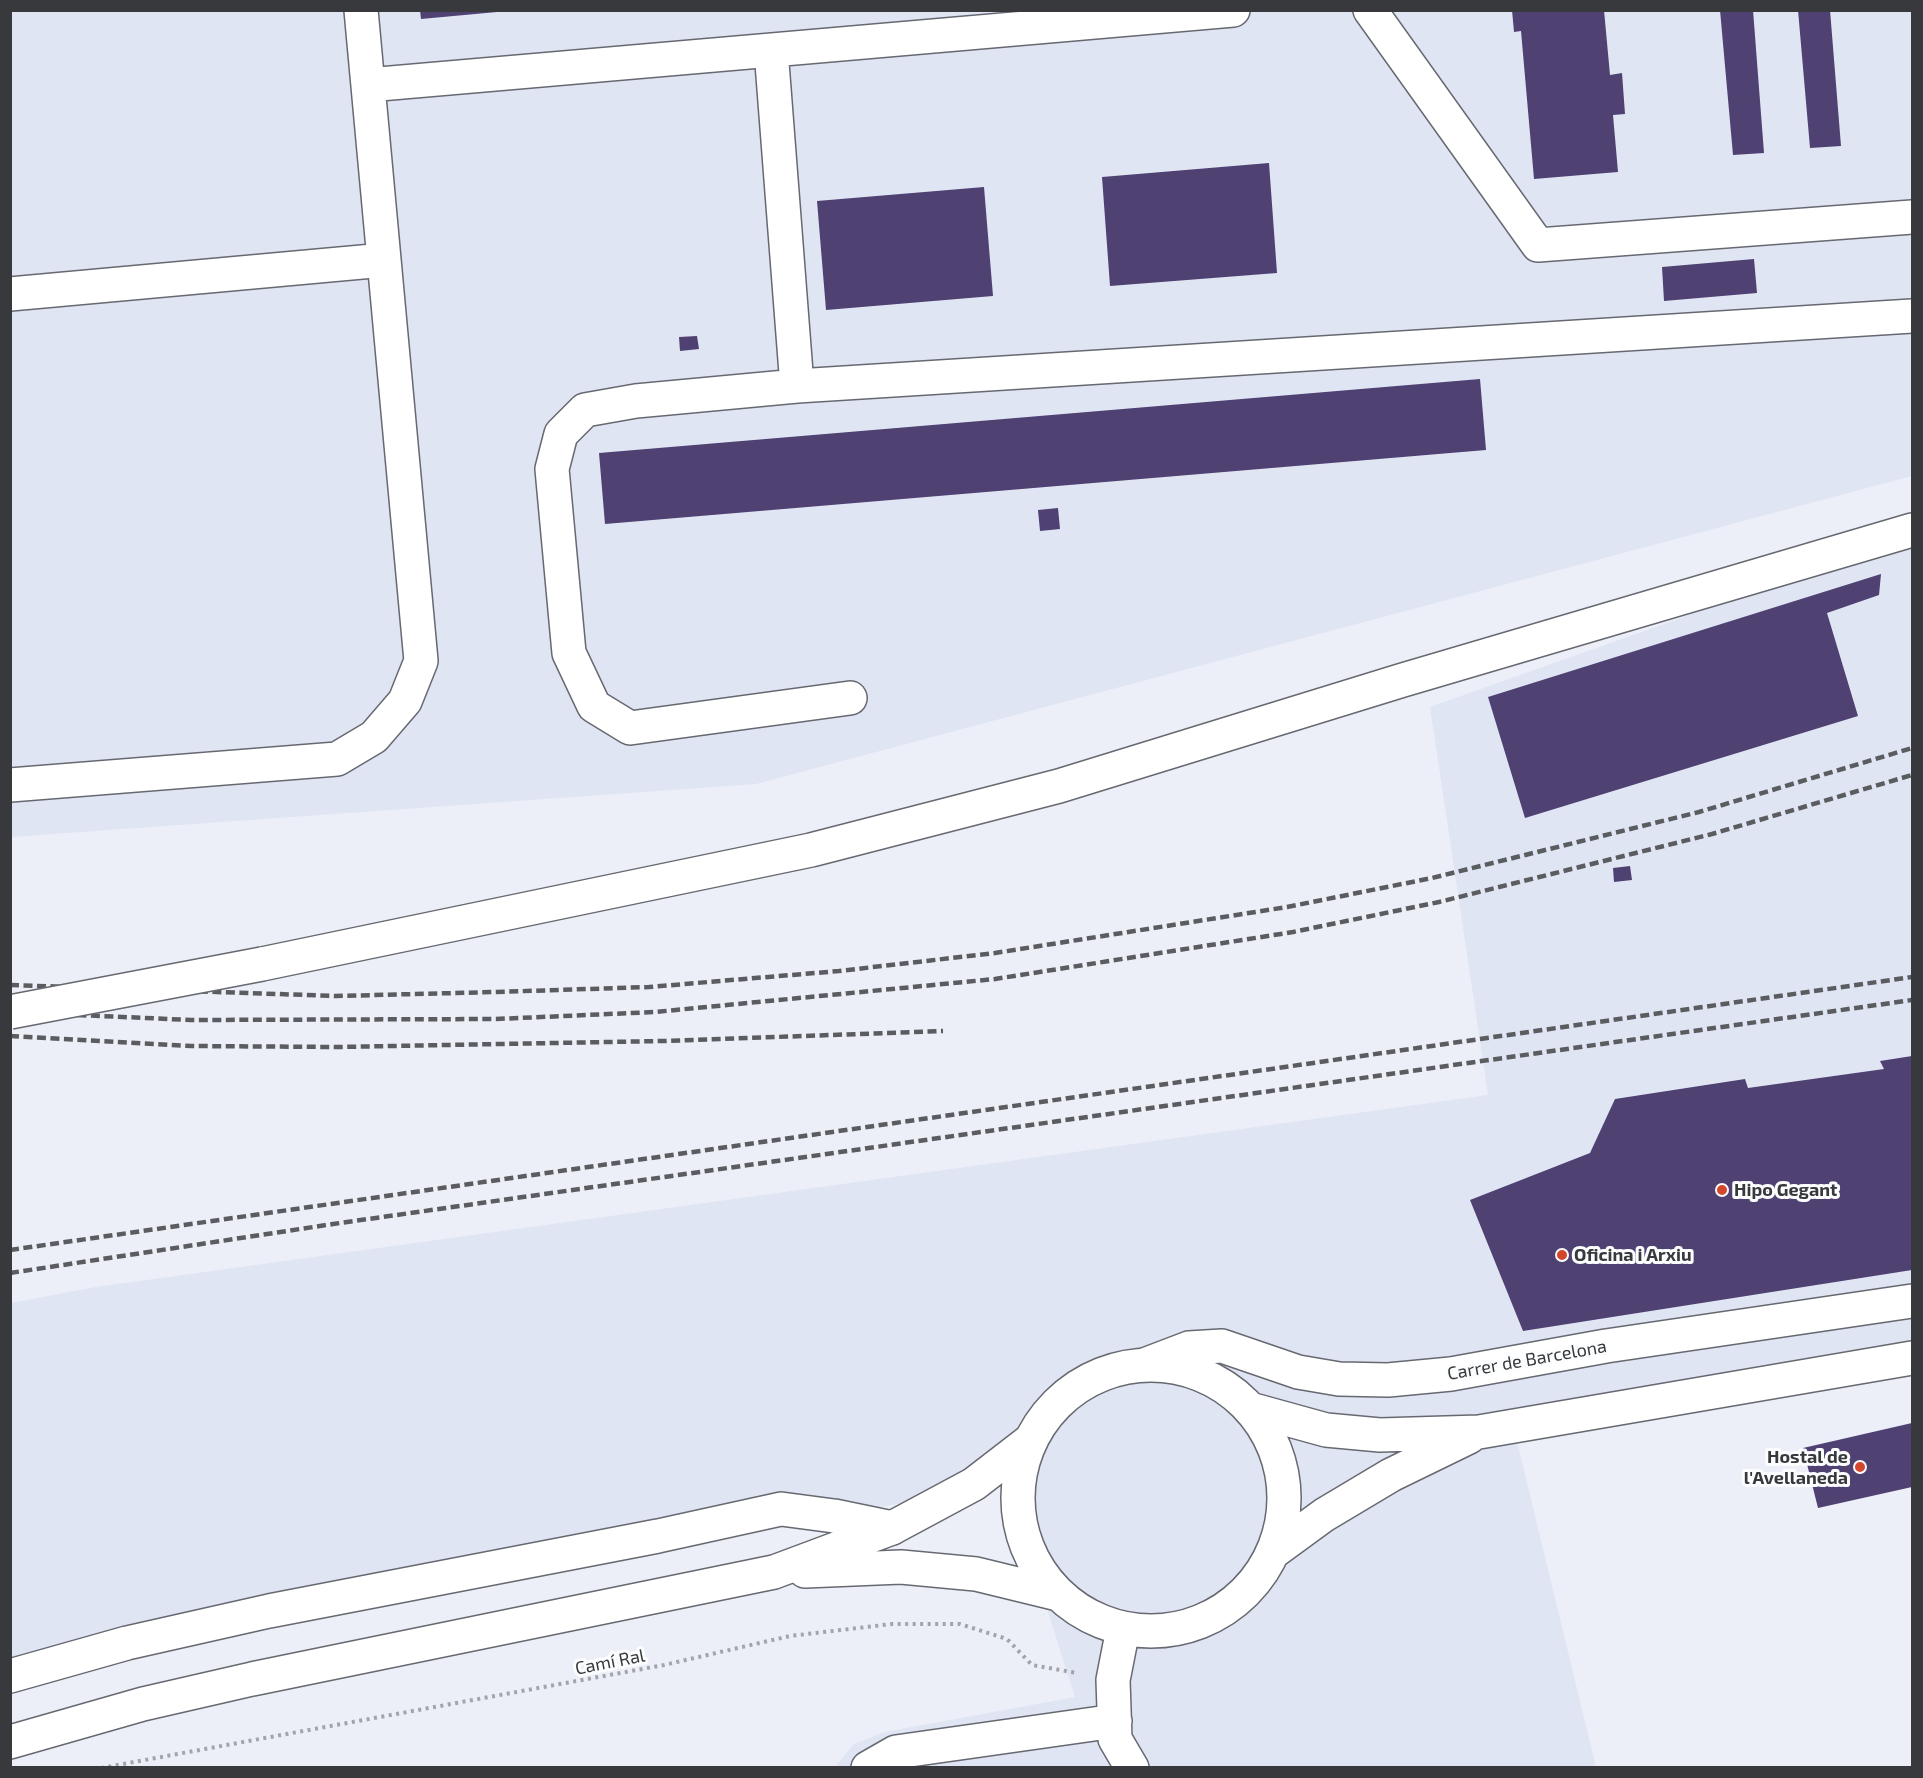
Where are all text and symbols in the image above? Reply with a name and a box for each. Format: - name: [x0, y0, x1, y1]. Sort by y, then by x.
- place label: Hipo Gegant: [1734, 1179, 1837, 1201]
- marker: Hipo Gegant: [1715, 1183, 1729, 1197]
- place label: Oficina i Arxiu: [1574, 1244, 1692, 1266]
- marker: Oficina i Arxiu: [1555, 1248, 1569, 1262]
- street label: Carrer de Barcelona: [1446, 1335, 1608, 1385]
- place label: Hostal de l'Avellaneda: [1744, 1446, 1848, 1488]
- marker: Hostal de l'Avellaneda: [1853, 1460, 1867, 1474]
- street label: Camí Ral: [573, 1645, 647, 1679]

